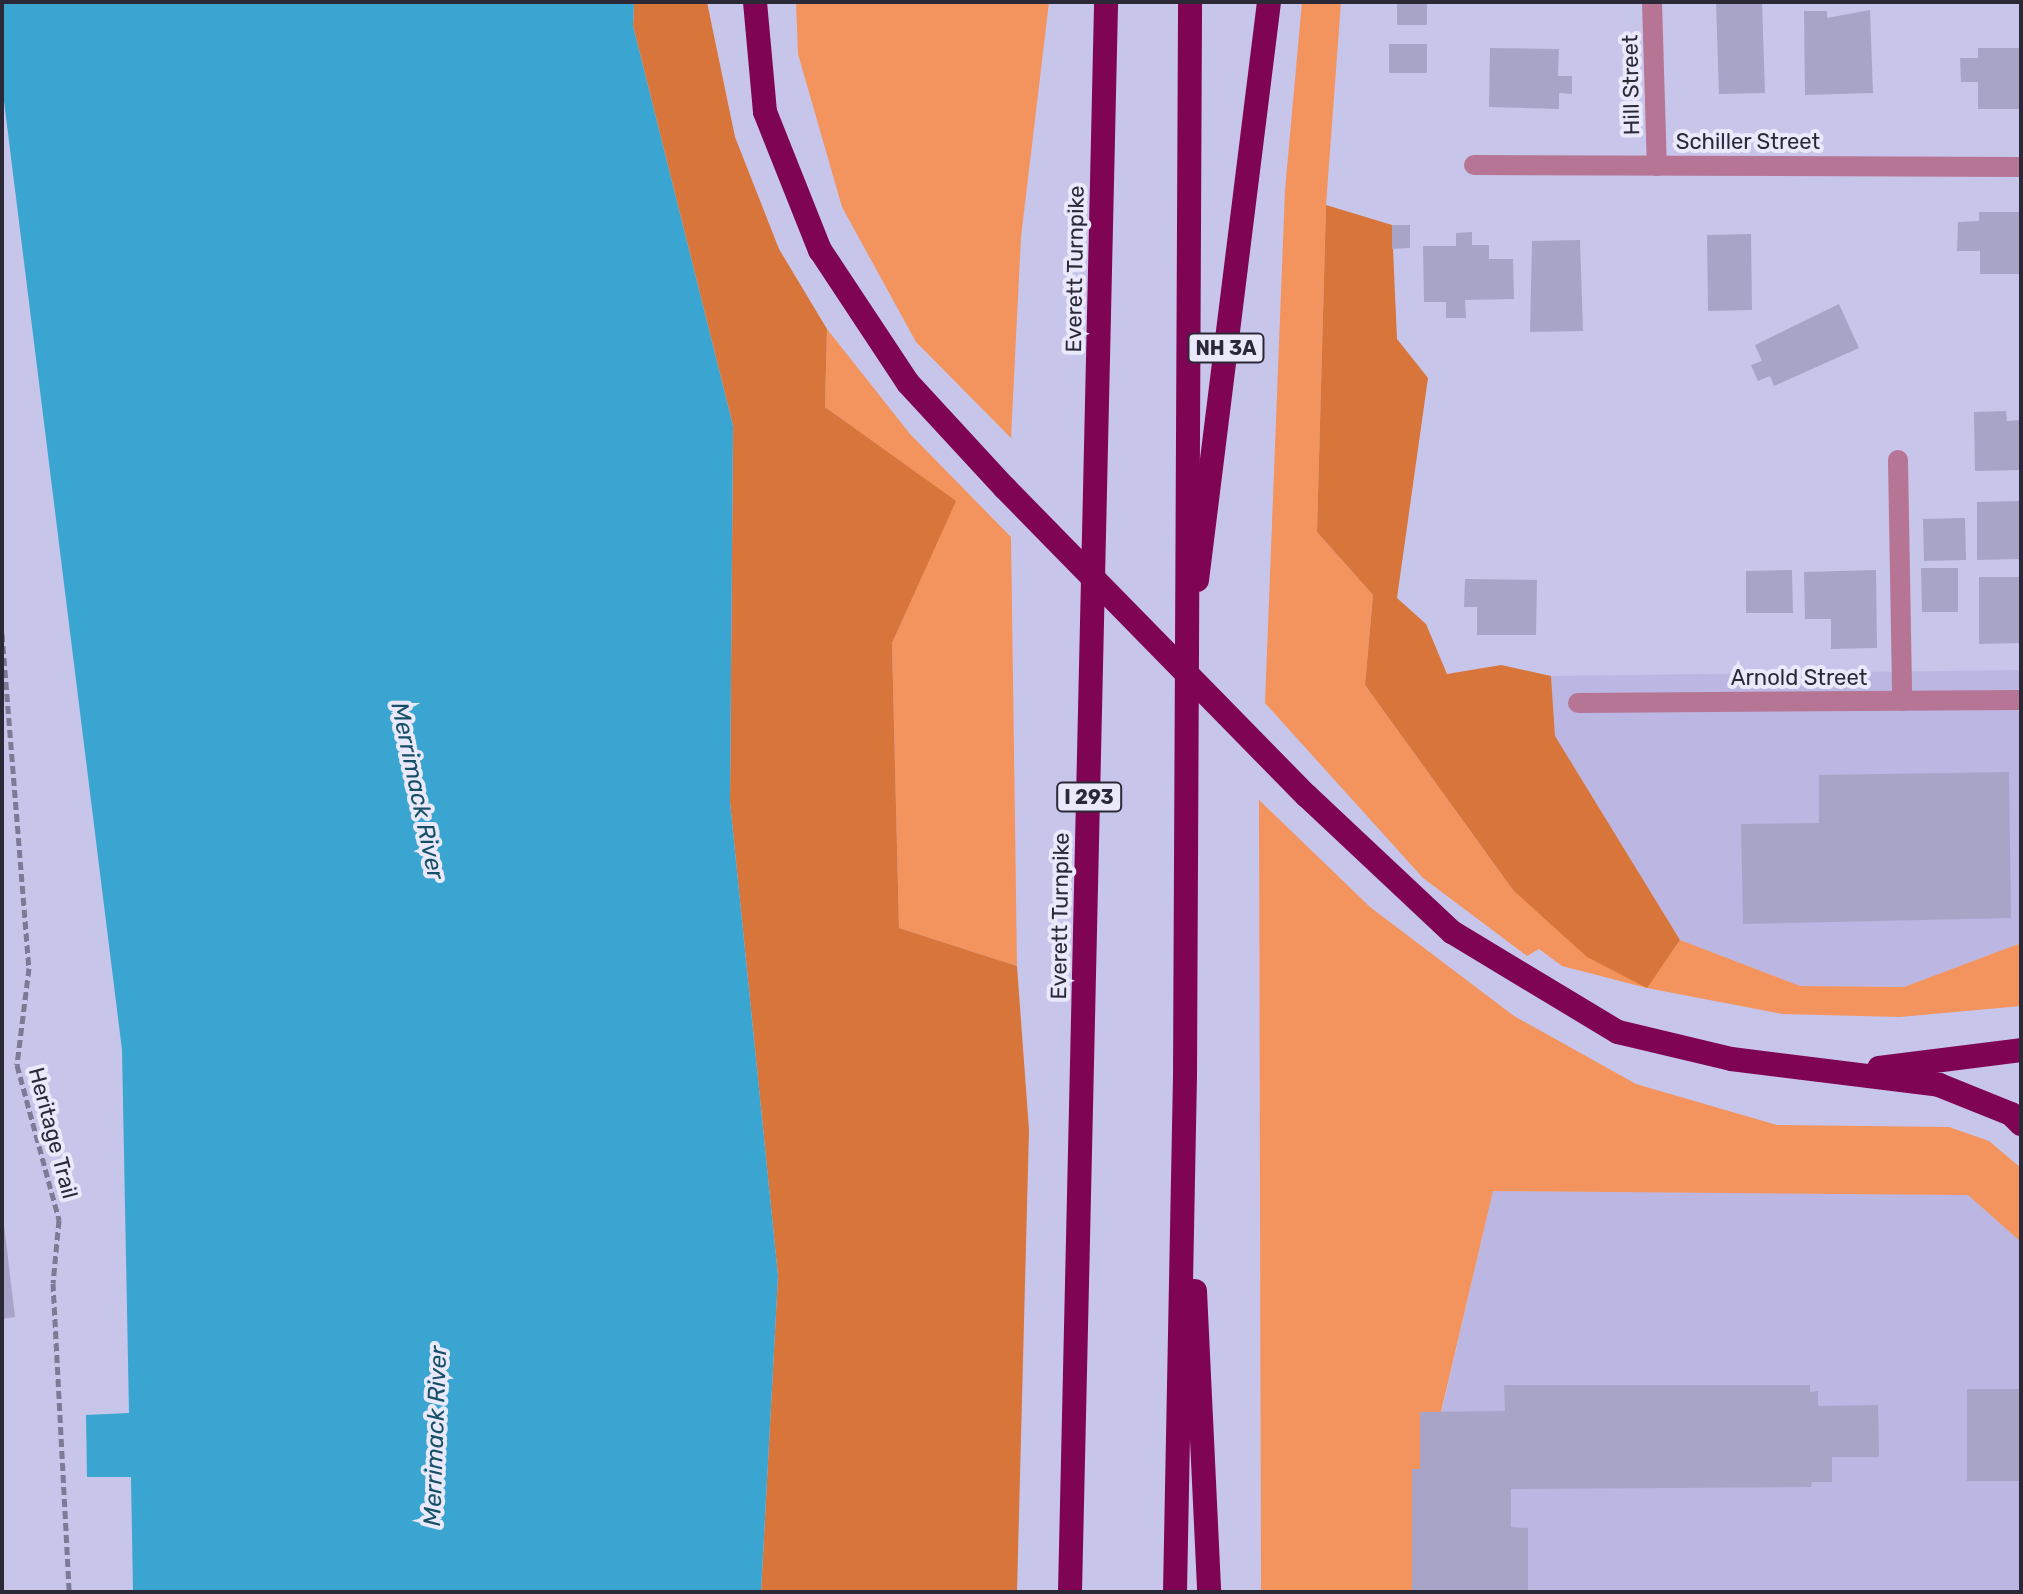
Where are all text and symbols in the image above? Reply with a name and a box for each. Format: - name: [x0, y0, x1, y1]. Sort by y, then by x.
- street label: Hill Street: [1617, 34, 1645, 136]
- street label: Schiller Street: [1676, 129, 1820, 155]
- street label: Everett Turnpike: [1060, 185, 1090, 353]
- road number: NH 3A: [1186, 332, 1266, 364]
- street label: Arnold Street: [1731, 665, 1867, 691]
- water label: Merrimack River: [384, 700, 450, 882]
- road number: I 293: [1055, 781, 1123, 813]
- street label: Everett Turnpike: [1045, 832, 1075, 1000]
- street label: Heritage Trail: [23, 1064, 83, 1202]
- water label: Merrimack River: [418, 1345, 454, 1527]

